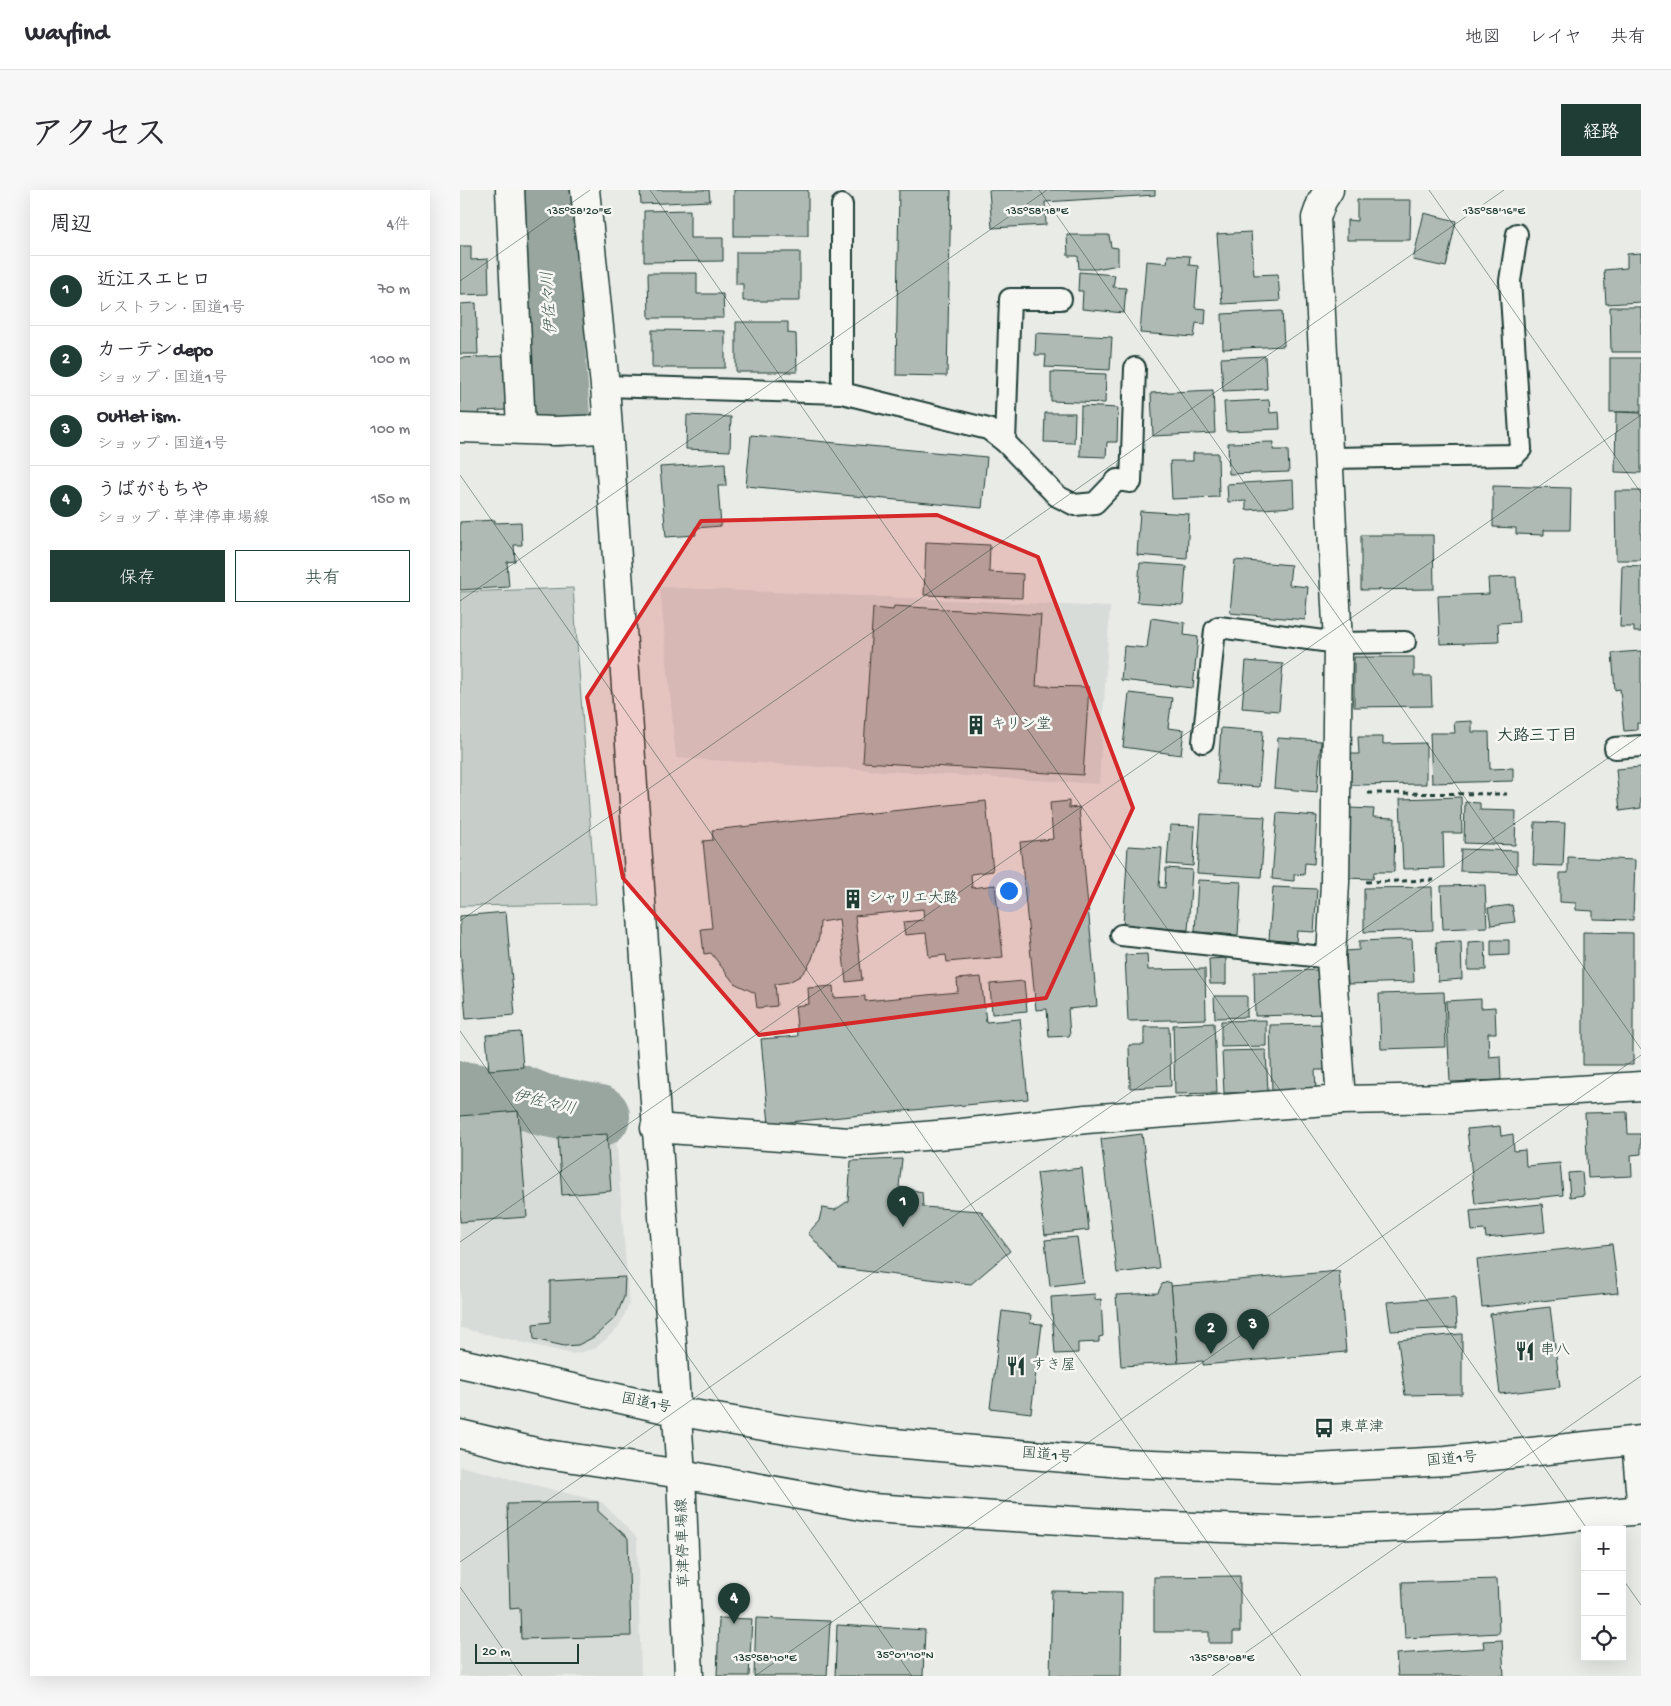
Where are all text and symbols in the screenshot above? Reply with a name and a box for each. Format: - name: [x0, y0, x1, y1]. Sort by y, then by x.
- text: Wayfind: [25, 20, 109, 49]
- text: 地図: [1465, 28, 1501, 49]
- text: レイヤ: [1529, 28, 1582, 49]
- text: 共有: [1610, 28, 1646, 49]
- button: 経路: [1561, 104, 1641, 156]
- text: アクセス: [30, 117, 168, 158]
- text: 135°58'20"E: [546, 205, 611, 219]
- text: 135°58'18"E: [1005, 205, 1069, 219]
- text: 135°58'16"E: [1462, 205, 1526, 219]
- text: 周辺: [50, 214, 92, 239]
- text: 4件: [386, 217, 410, 236]
- text: 近江スエヒロ: [97, 270, 211, 293]
- water label: 伊佐々川: [538, 270, 563, 336]
- text: 1: [63, 281, 69, 300]
- text: 70 m: [377, 281, 410, 300]
- text: レストラン · 国道1号: [97, 300, 245, 319]
- text: カーテンdepo: [97, 340, 213, 363]
- text: 2: [62, 351, 70, 370]
- text: 100 m: [370, 351, 410, 370]
- text: ショップ · 国道1号: [97, 370, 227, 389]
- text: Outlet ism.: [97, 406, 182, 429]
- text: 3: [62, 421, 70, 440]
- text: 100 m: [370, 421, 410, 440]
- text: ショップ · 国道1号: [97, 436, 227, 455]
- text: うばがもちや: [97, 480, 209, 503]
- text: 4: [62, 491, 70, 510]
- text: 150 m: [371, 491, 410, 510]
- text: ショップ · 草津停車場線: [97, 510, 269, 529]
- button: 保存: [50, 550, 225, 602]
- button: 共有: [235, 550, 410, 602]
- building icon: キリン堂: [965, 714, 987, 736]
- place label: キリン堂: [991, 715, 1051, 734]
- district label: 大路三丁目: [1497, 726, 1577, 747]
- your location: [996, 878, 1022, 904]
- building icon: シャリエ大路: [842, 888, 864, 910]
- place label: シャリエ大路: [868, 890, 958, 908]
- water label: 伊佐々川: [511, 1087, 578, 1120]
- pin: 1: [887, 1186, 919, 1227]
- pin: 3: [1237, 1309, 1269, 1350]
- pin: 2: [1195, 1313, 1227, 1354]
- restaurant icon: 串八: [1514, 1340, 1536, 1362]
- place label: 串八: [1540, 1341, 1570, 1360]
- restaurant icon: すき屋: [1005, 1355, 1027, 1377]
- place label: すき屋: [1031, 1357, 1076, 1375]
- street label: 国道1号: [619, 1390, 673, 1418]
- bus stop icon: 東草津: [1313, 1417, 1335, 1439]
- place label: 東草津: [1339, 1418, 1384, 1437]
- street label: 国道1号: [1021, 1445, 1073, 1467]
- street label: 国道1号: [1426, 1449, 1478, 1471]
- street label: 草津停車場線: [672, 1498, 695, 1588]
- map controls: [1581, 1526, 1626, 1661]
- button: +: [1581, 1526, 1626, 1571]
- button: −: [1581, 1571, 1626, 1616]
- pin: 4: [718, 1583, 750, 1624]
- button: locate: [1581, 1616, 1626, 1661]
- scale bar: [475, 1641, 579, 1664]
- text: 20 m: [482, 1644, 510, 1661]
- text: 35°01'10"N: [875, 1649, 934, 1663]
- text: 135°58'10"E: [733, 1652, 797, 1666]
- text: 135°58'08"E: [1189, 1652, 1255, 1666]

